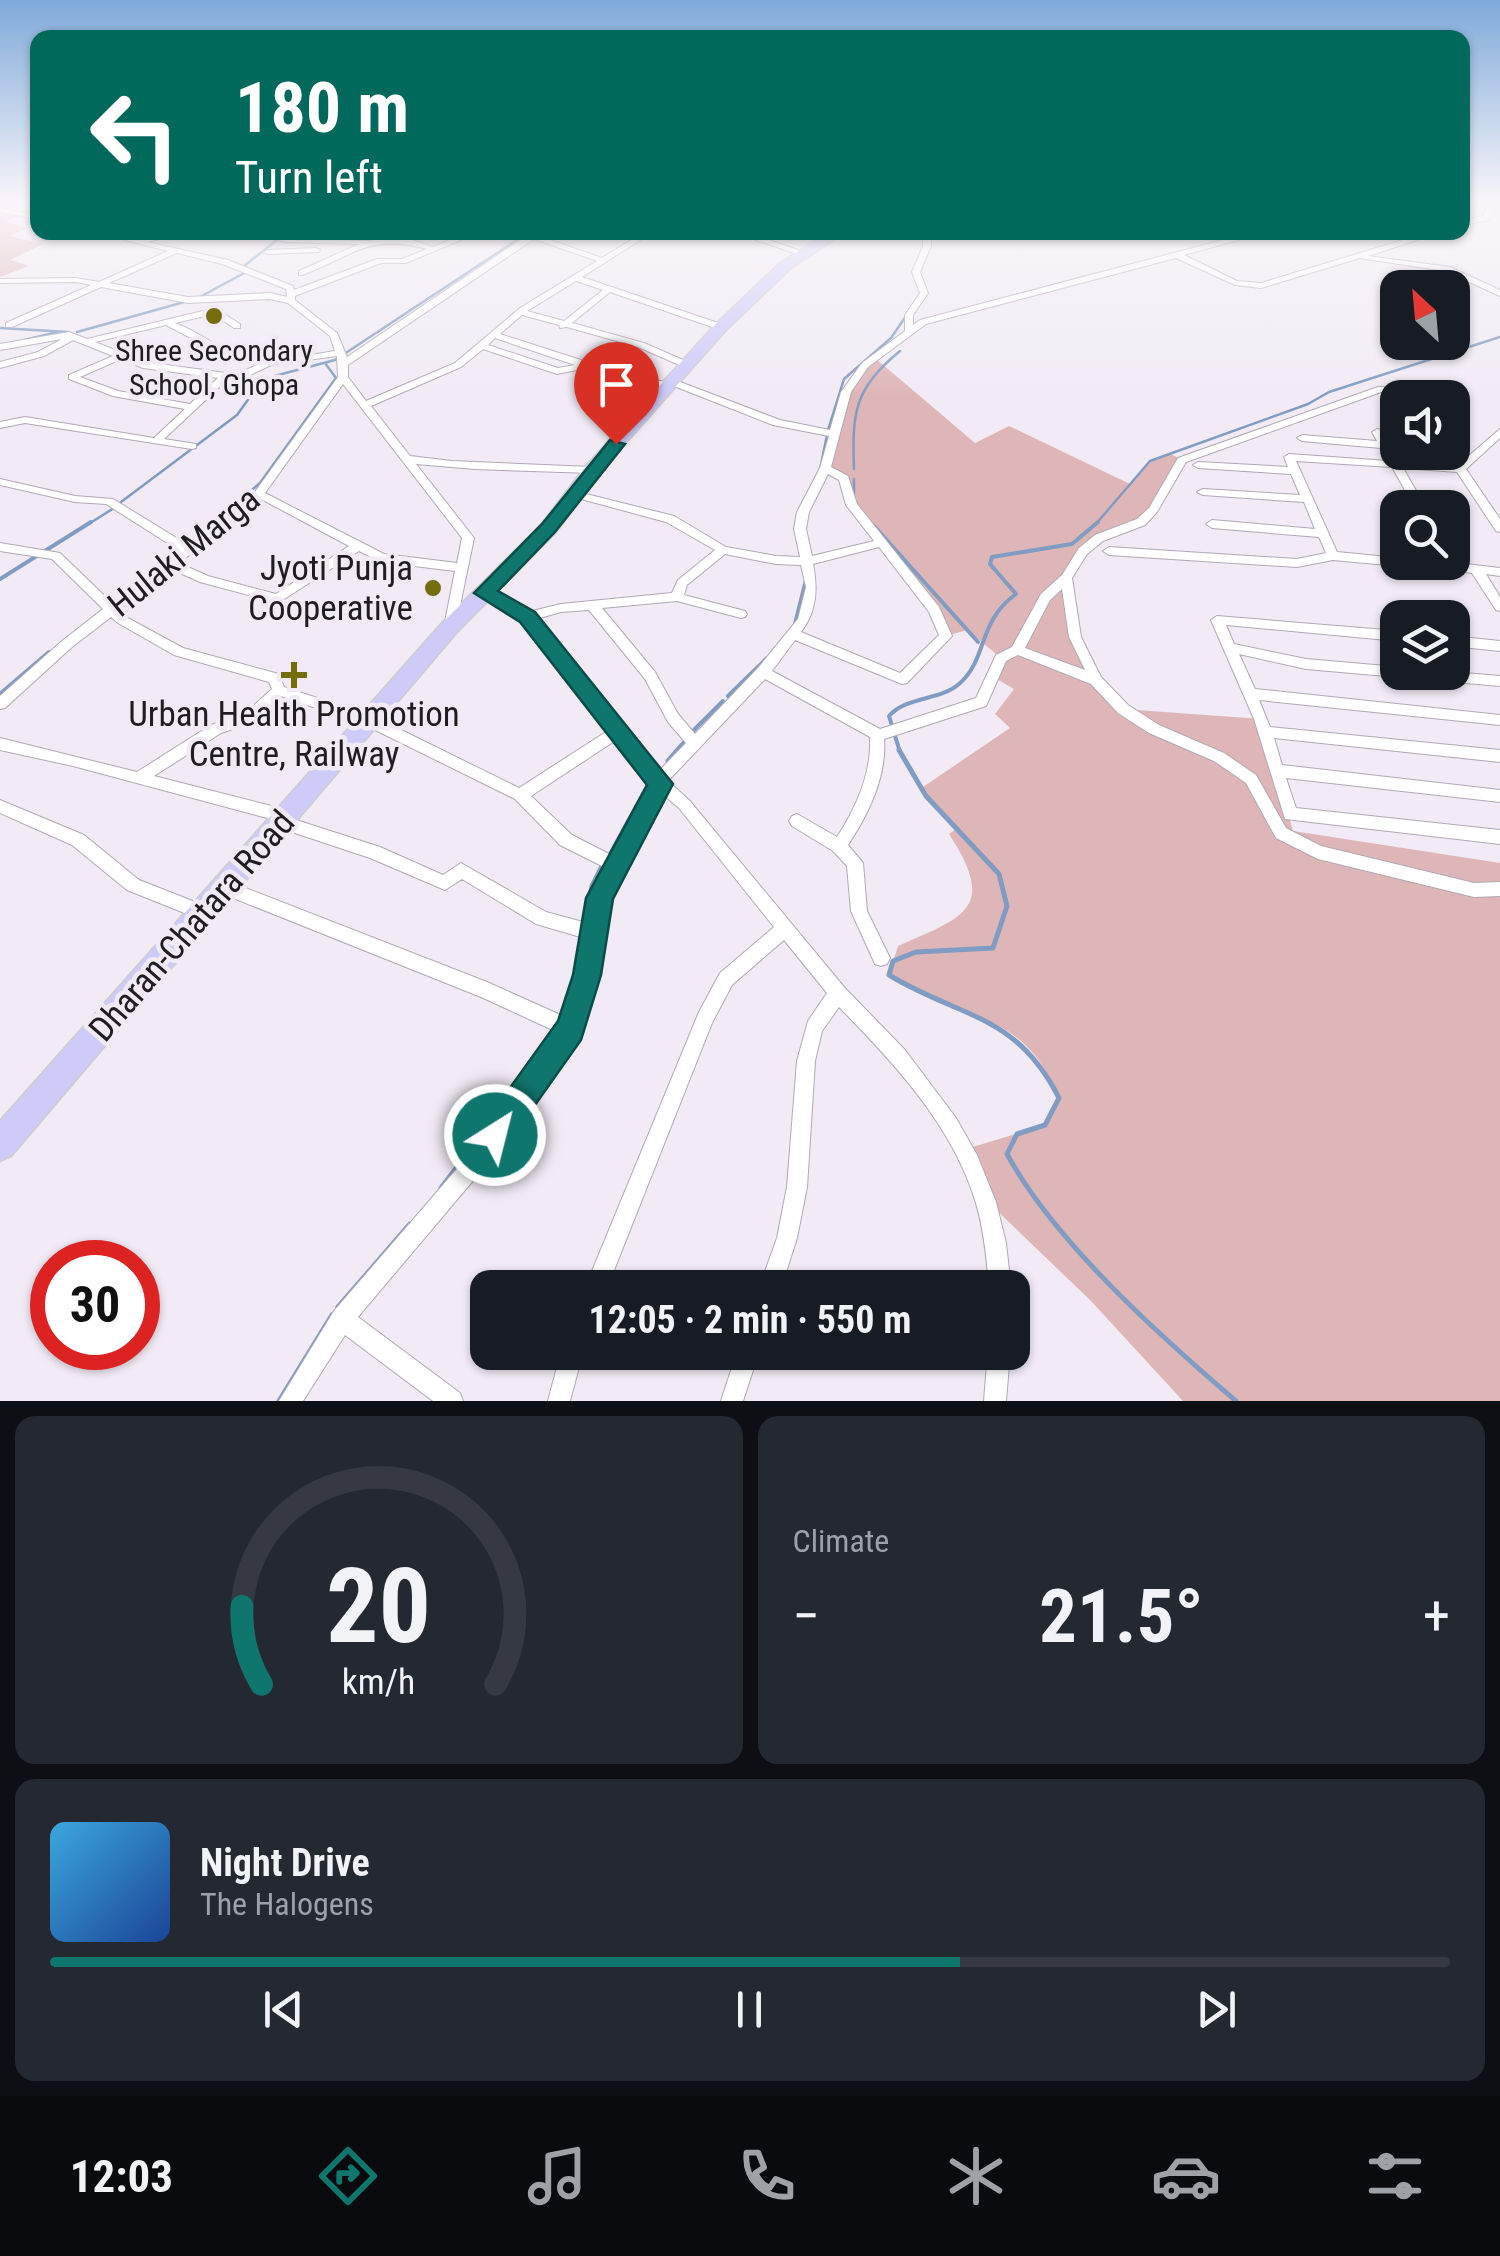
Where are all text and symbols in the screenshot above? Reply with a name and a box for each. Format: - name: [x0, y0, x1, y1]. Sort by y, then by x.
- text: 180 m: [235, 67, 409, 149]
- icon: left: [70, 70, 200, 200]
- text: Turn left: [235, 151, 383, 204]
- north arrow: [1380, 270, 1470, 360]
- map controls: [1380, 270, 1470, 690]
- marker: Shree Secondary School, Ghopa: [203, 305, 225, 327]
- place label: Shree Secondary School, Ghopa: [115, 333, 313, 402]
- pin: [574, 342, 659, 445]
- icon: arrive: [589, 357, 644, 412]
- button: sound: [1380, 380, 1470, 470]
- street label: Hulaki Marga: [100, 479, 268, 625]
- button: search: [1380, 490, 1470, 580]
- place label: Jyoti Punja Cooperative: [248, 548, 413, 629]
- marker: Jyoti Punja Cooperative: [422, 577, 444, 599]
- button: layers: [1380, 600, 1470, 690]
- marker: Urban Health Promotion Centre, Railway: [281, 662, 307, 688]
- place label: Urban Health Promotion Centre, Railway: [128, 694, 460, 775]
- street label: Dharan-Chatara Road: [81, 802, 303, 1050]
- position arrow: [443, 1083, 547, 1187]
- speed limit sign: 30: [30, 1240, 160, 1370]
- text: 12:05 · 2 min · 550 m: [589, 1298, 911, 1342]
- text: Climate: [793, 1522, 889, 1560]
- text: 20: [326, 1546, 431, 1667]
- text: 21.5°: [1039, 1572, 1204, 1660]
- text: −: [793, 1584, 820, 1648]
- text: +: [1423, 1584, 1450, 1648]
- text: km/h: [342, 1661, 416, 1703]
- text: Night Drive: [200, 1841, 370, 1885]
- text: The Halogens: [200, 1885, 374, 1923]
- icon: previous: [256, 1982, 311, 2037]
- icon: pause: [722, 1982, 777, 2037]
- icon: next: [1189, 1982, 1244, 2037]
- icon: directions: [313, 2141, 383, 2211]
- icon: music: [522, 2141, 592, 2211]
- icon: phone: [732, 2141, 802, 2211]
- icon: climate: [941, 2141, 1011, 2211]
- icon: car: [1151, 2141, 1221, 2211]
- icon: filters: [1360, 2141, 1430, 2211]
- text: 12:03: [70, 2150, 173, 2203]

